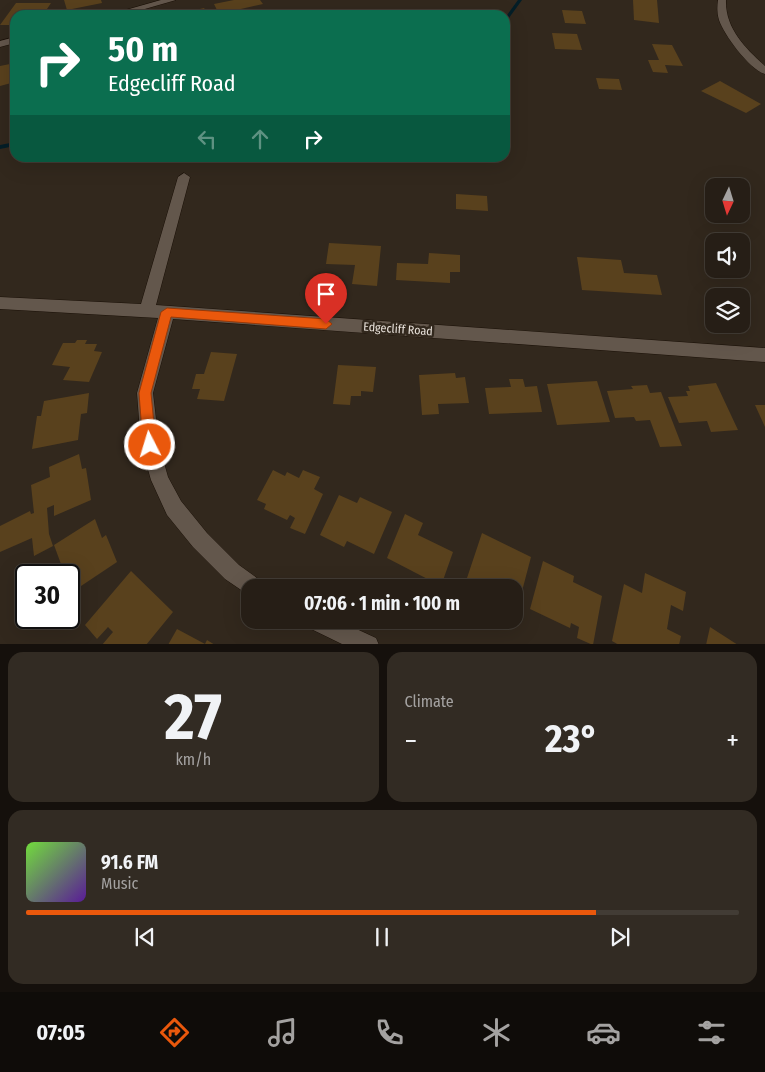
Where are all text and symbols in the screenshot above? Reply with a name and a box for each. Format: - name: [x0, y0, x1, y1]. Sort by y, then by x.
- text: 50 m: [108, 28, 178, 70]
- icon: right: [25, 30, 90, 95]
- text: Edgecliff Road: [108, 70, 236, 97]
- icon: left: [193, 125, 221, 153]
- icon: ahead: [246, 125, 274, 153]
- icon: right: [299, 125, 327, 153]
- north arrow: [705, 178, 750, 222]
- map controls: [705, 178, 750, 333]
- button: sound: [705, 233, 750, 278]
- pin: [305, 273, 347, 324]
- icon: arrive: [312, 280, 340, 308]
- button: layers: [705, 288, 750, 333]
- street label: Edgecliff Road: [363, 320, 433, 338]
- position arrow: [123, 418, 175, 470]
- speed limit sign: 30: [15, 564, 80, 629]
- text: 07:06 · 1 min · 100 m: [304, 592, 460, 615]
- text: 27: [165, 678, 222, 756]
- text: Climate: [405, 692, 454, 711]
- text: 23°: [545, 716, 598, 762]
- text: −: [405, 724, 417, 757]
- text: +: [726, 724, 739, 757]
- text: km/h: [175, 750, 211, 769]
- text: 91.6 FM: [101, 851, 158, 874]
- text: Music: [101, 874, 138, 893]
- icon: previous: [131, 923, 159, 951]
- icon: pause: [368, 923, 396, 951]
- icon: next: [606, 923, 634, 951]
- icon: directions: [157, 1015, 192, 1050]
- icon: music: [265, 1015, 300, 1050]
- icon: phone: [372, 1015, 407, 1050]
- icon: climate: [479, 1015, 514, 1050]
- icon: car: [586, 1015, 621, 1050]
- icon: filters: [694, 1015, 729, 1050]
- text: 07:05: [36, 1019, 85, 1046]

